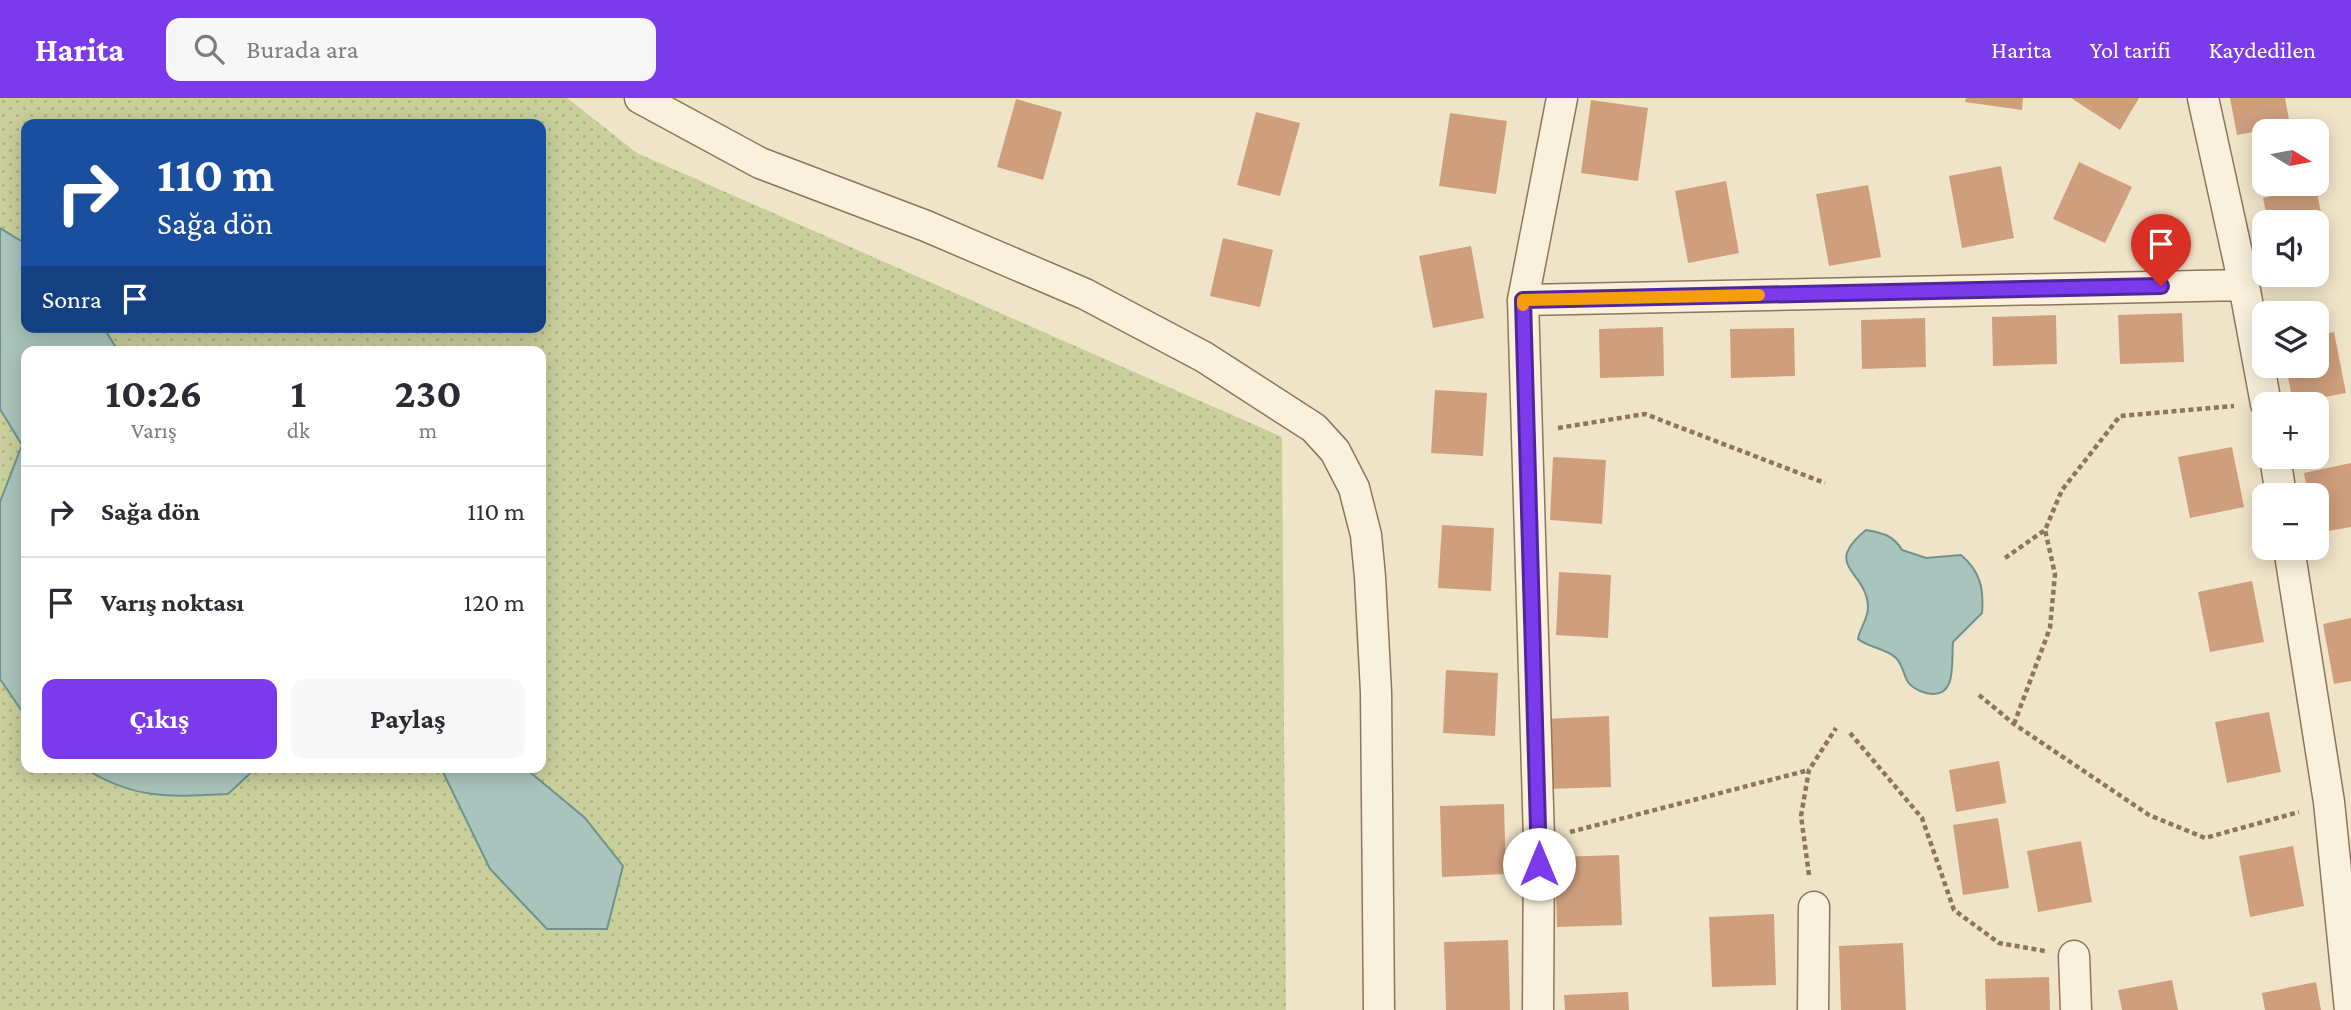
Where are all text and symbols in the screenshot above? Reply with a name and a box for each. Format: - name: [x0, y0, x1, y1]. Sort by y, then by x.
- search box: [166, 18, 656, 81]
- icon: search: [190, 30, 228, 68]
- text: Harita: [35, 31, 124, 68]
- text: Burada ara: [246, 35, 359, 64]
- text: Harita: [1991, 36, 2052, 63]
- text: Yol tarifi: [2090, 36, 2171, 63]
- text: Kaydedilen: [2209, 36, 2316, 63]
- north arrow: [2252, 119, 2329, 196]
- map controls: [2252, 119, 2329, 560]
- icon: right: [42, 147, 133, 238]
- text: 110 m: [157, 147, 274, 202]
- text: Sağa dön: [157, 205, 273, 241]
- button: sound: [2252, 210, 2329, 287]
- pin: [2131, 214, 2191, 286]
- icon: arrive: [2142, 225, 2180, 263]
- icon: arrive: [116, 280, 154, 318]
- text: Sonra: [42, 285, 102, 314]
- button: layers: [2252, 301, 2329, 378]
- text: 10:26: [105, 369, 203, 416]
- text: 1: [291, 369, 306, 416]
- text: 230: [394, 369, 462, 416]
- button: +: [2252, 392, 2329, 469]
- text: Varış: [131, 417, 177, 443]
- text: dk: [287, 417, 310, 443]
- text: m: [419, 417, 437, 443]
- button: −: [2252, 483, 2329, 560]
- icon: right: [42, 493, 80, 531]
- text: Sağa dön: [101, 497, 200, 526]
- text: 110 m: [467, 497, 525, 526]
- icon: arrive: [42, 584, 80, 622]
- text: Varış noktası: [101, 588, 244, 617]
- text: 120 m: [464, 588, 525, 617]
- button: Çıkış: [42, 679, 277, 759]
- button: Paylaş: [291, 679, 525, 759]
- position arrow: [1502, 827, 1576, 901]

